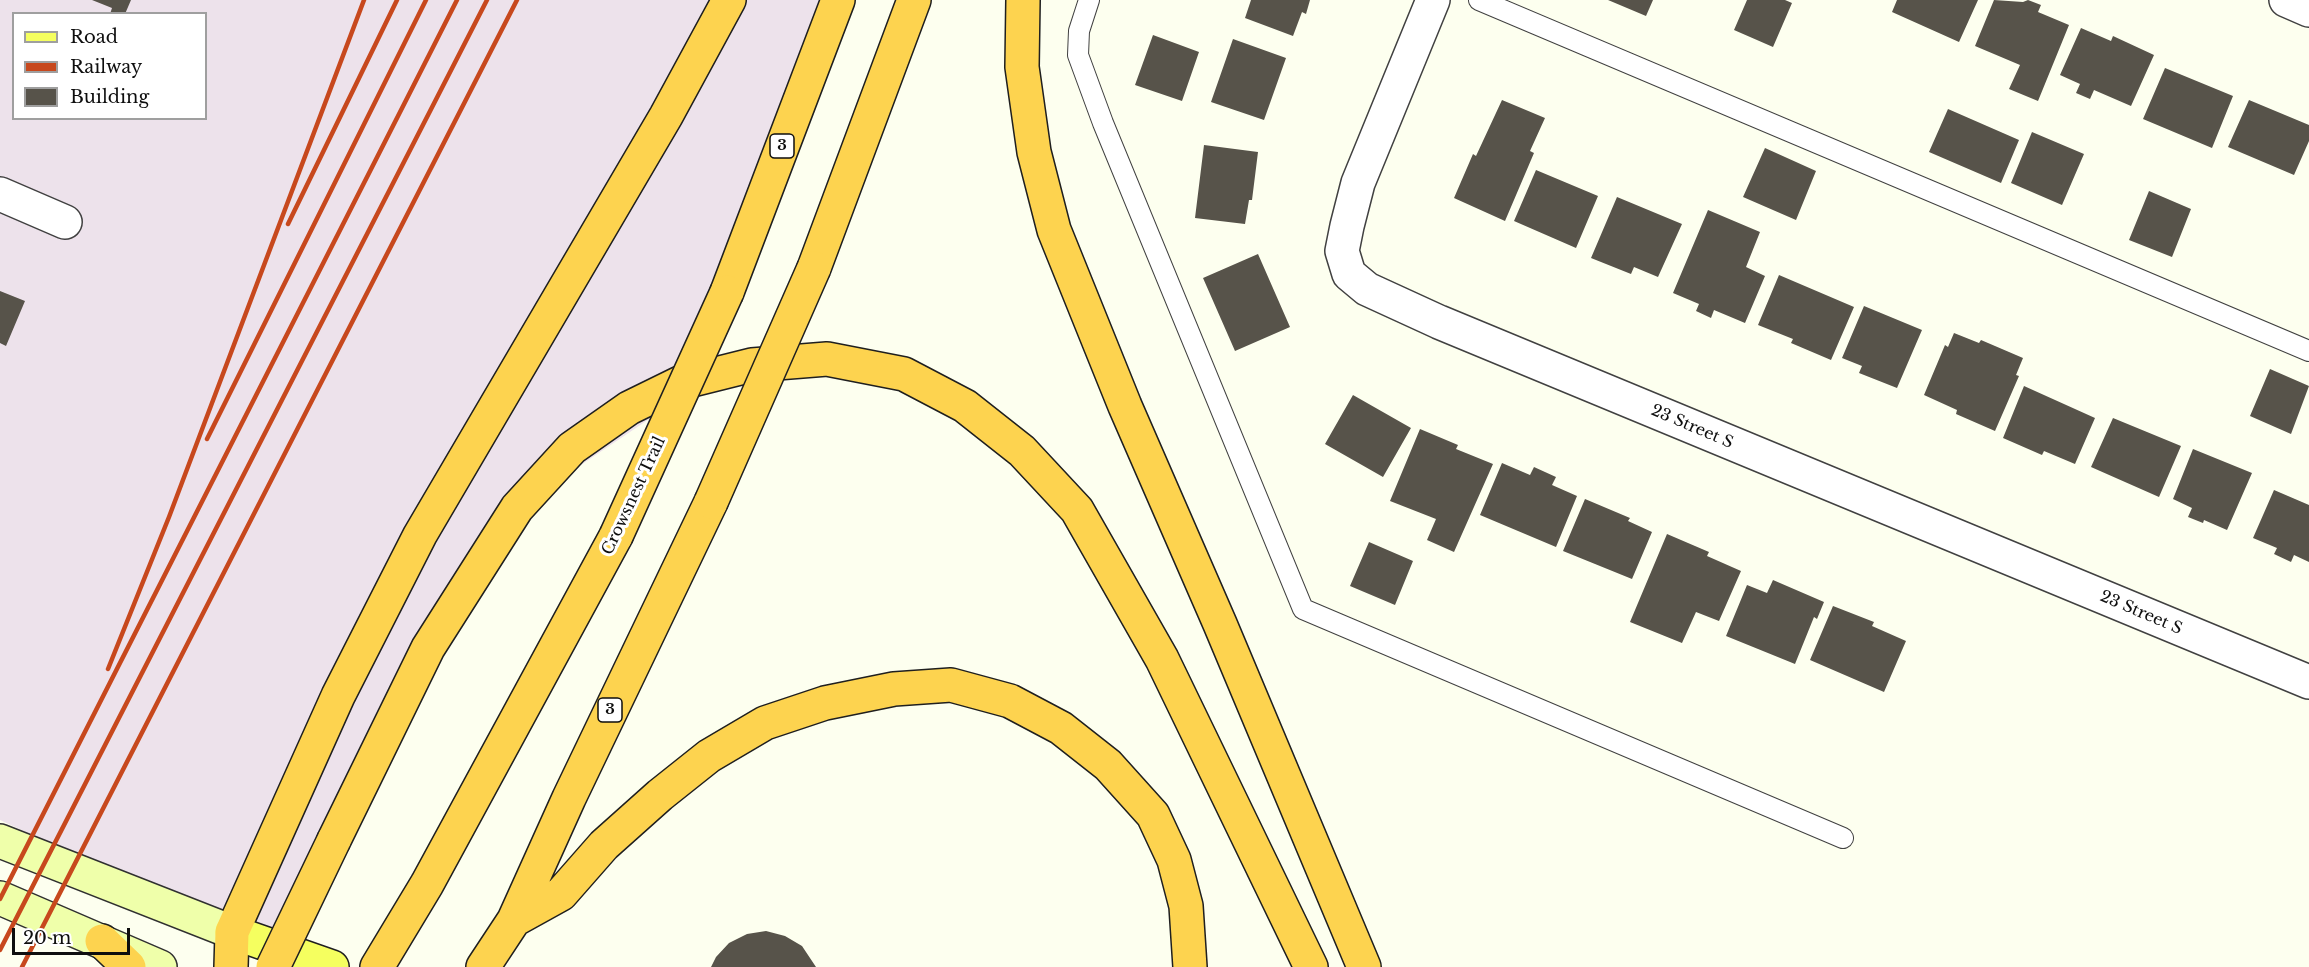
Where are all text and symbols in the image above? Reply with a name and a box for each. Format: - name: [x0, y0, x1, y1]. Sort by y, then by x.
- legend: [12, 12, 207, 120]
- text: Road: [70, 26, 118, 48]
- text: Railway: [70, 56, 142, 78]
- text: Building: [70, 86, 149, 108]
- road number: 3: [770, 134, 794, 158]
- street label: 23 Street S: [1648, 401, 1736, 453]
- street label: Crowsnest Trail: [598, 434, 670, 558]
- street label: 23 Street S: [2097, 587, 2185, 639]
- road number: 3: [598, 698, 622, 722]
- scale bar: [15, 916, 134, 954]
- text: 20 m: [23, 927, 71, 949]

